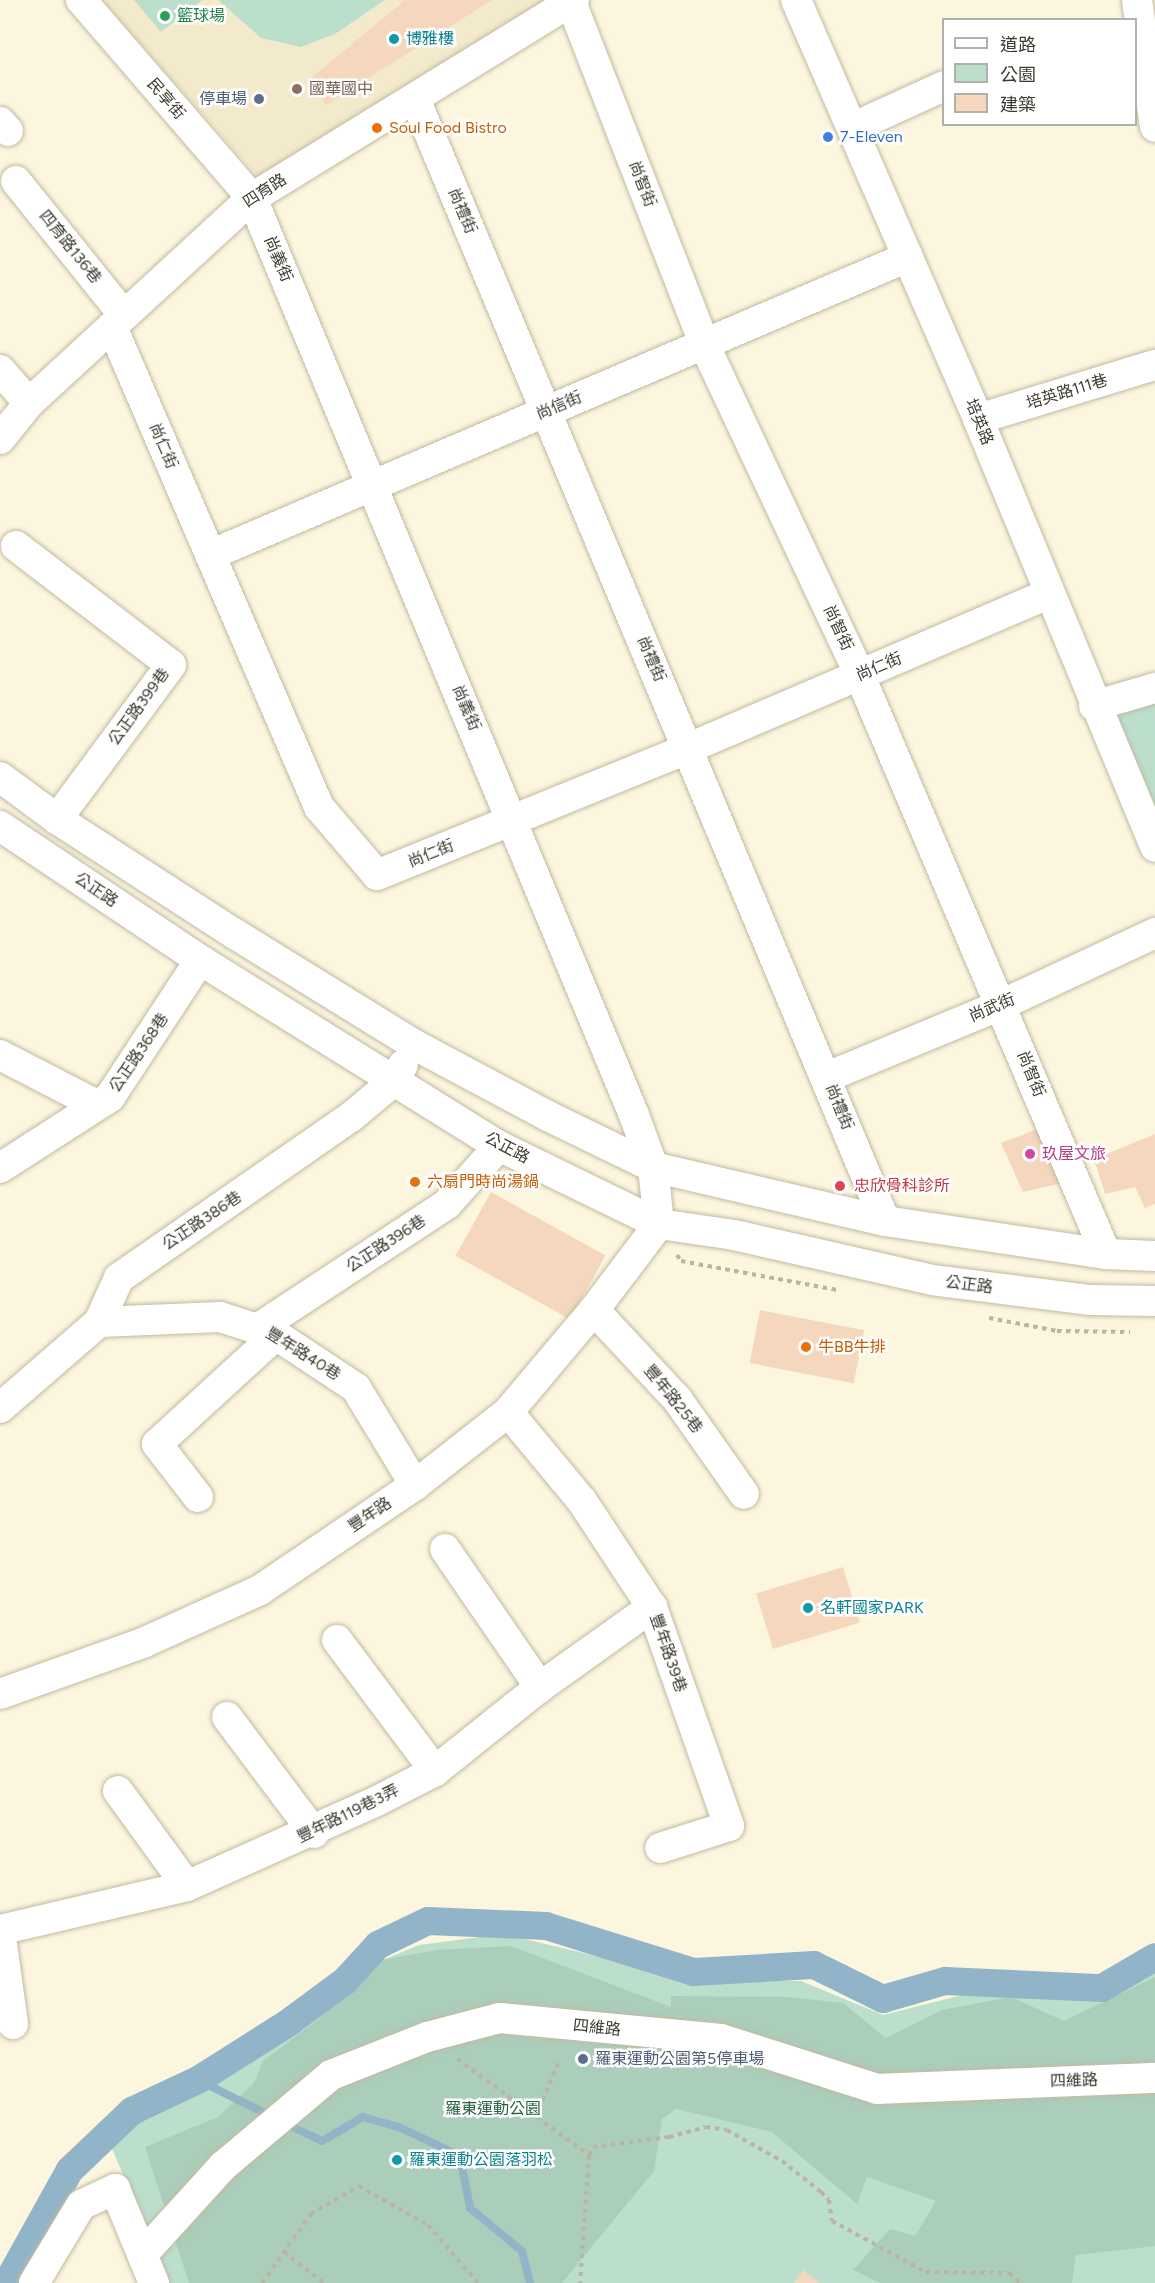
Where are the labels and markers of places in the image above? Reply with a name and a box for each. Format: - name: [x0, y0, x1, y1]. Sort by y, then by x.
- place label: 籃球場: [177, 6, 225, 26]
- marker: 籃球場: [158, 9, 172, 23]
- place label: 博雅樓: [406, 29, 454, 49]
- marker: 博雅樓: [387, 32, 401, 46]
- place label: 國華國中: [309, 79, 373, 99]
- marker: 國華國中: [290, 82, 304, 96]
- place label: 停車場: [199, 89, 247, 109]
- marker: 停車場: [252, 92, 266, 106]
- place label: Soul Food Bistro: [389, 118, 507, 138]
- marker: Soul Food Bistro: [370, 121, 384, 135]
- place label: 7-Eleven: [840, 127, 903, 147]
- marker: 7-Eleven: [821, 130, 835, 144]
- place label: 玖屋文旅: [1042, 1144, 1106, 1164]
- marker: 玖屋文旅: [1023, 1147, 1037, 1161]
- place label: 六扇門時尚湯鍋: [427, 1172, 539, 1192]
- marker: 六扇門時尚湯鍋: [408, 1175, 422, 1189]
- place label: 忠欣骨科診所: [854, 1176, 950, 1196]
- marker: 忠欣骨科診所: [831, 1177, 849, 1195]
- place label: 牛BB牛排: [818, 1337, 886, 1357]
- marker: 牛BB牛排: [799, 1340, 813, 1354]
- place label: 名軒國家PARK: [820, 1598, 924, 1618]
- marker: 名軒國家PARK: [801, 1601, 815, 1615]
- place label: 羅東運動公園第5停車場: [595, 2049, 764, 2069]
- marker: 羅東運動公園第5停車場: [576, 2052, 590, 2066]
- place label: 羅東運動公園落羽松: [409, 2150, 553, 2170]
- marker: 羅東運動公園落羽松: [390, 2153, 404, 2167]

